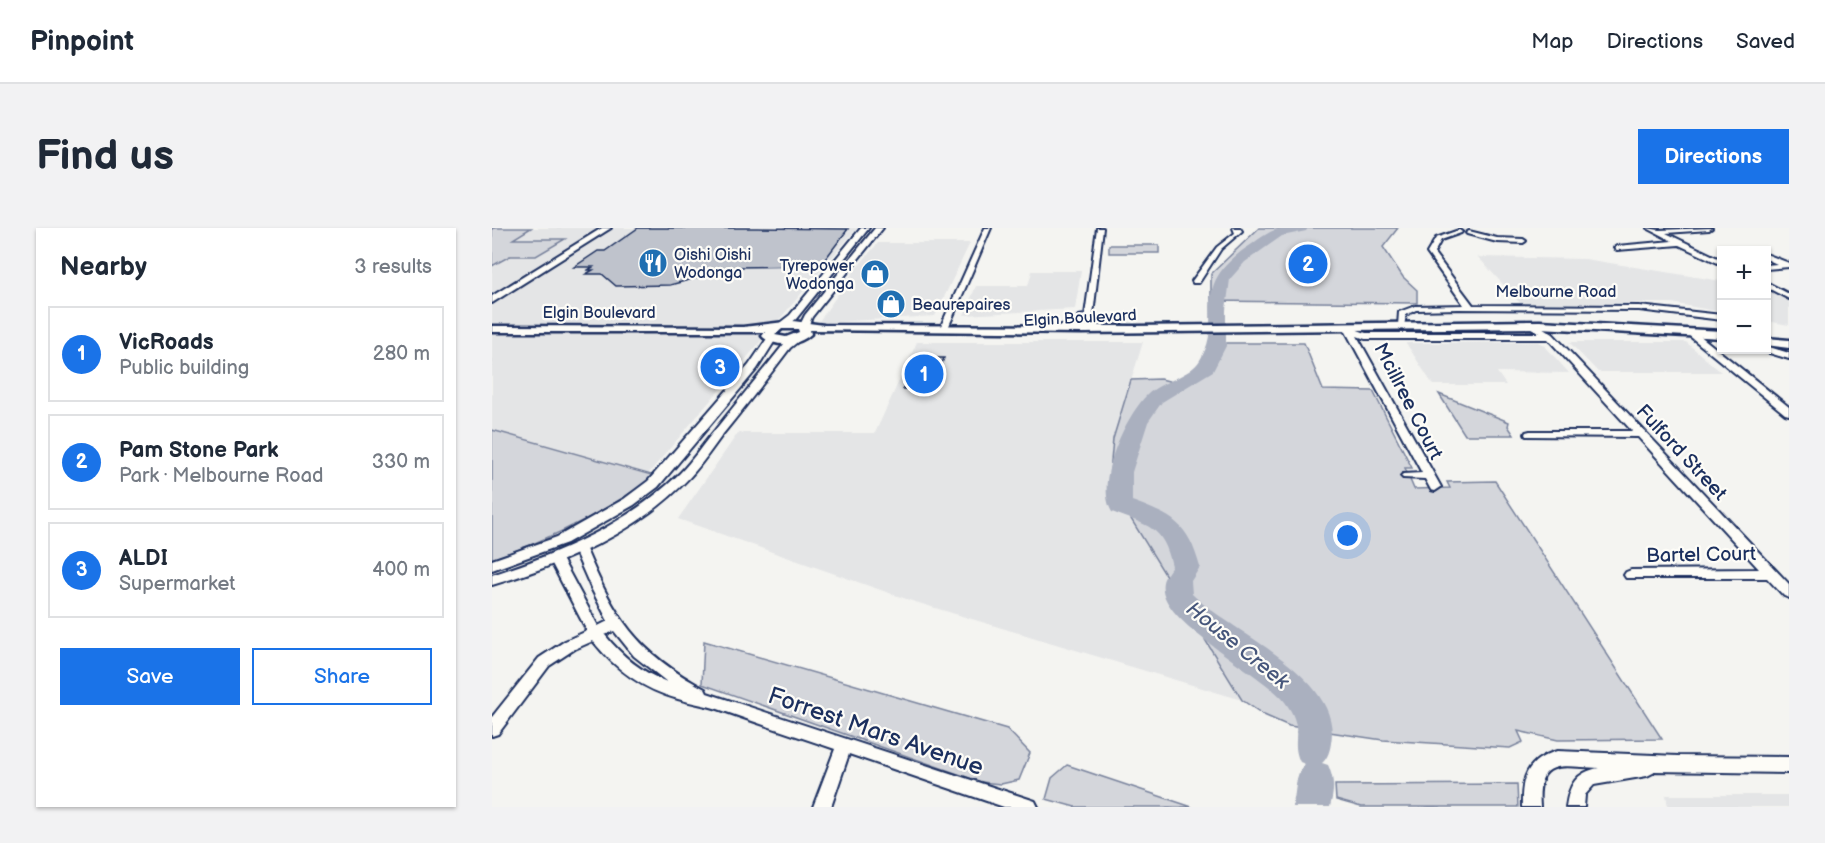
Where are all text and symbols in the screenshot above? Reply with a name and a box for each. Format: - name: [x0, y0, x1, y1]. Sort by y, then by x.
- text: Pinpoint: [30, 25, 134, 58]
- text: Map: [1531, 29, 1574, 54]
- text: Directions: [1607, 29, 1703, 54]
- text: Saved: [1736, 29, 1795, 54]
- button: Directions: [1638, 129, 1789, 184]
- text: Find us: [36, 131, 174, 182]
- pin: 2: [1288, 242, 1328, 286]
- place label: Oishi Oishi Wodonga: [674, 246, 751, 283]
- map controls: [1717, 246, 1771, 354]
- button: +: [1717, 246, 1771, 300]
- restaurant icon: Oishi Oishi Wodonga: [637, 247, 669, 279]
- text: Nearby: [60, 252, 147, 283]
- text: 3 results: [354, 255, 432, 279]
- place label: Tyrepower Wodonga: [779, 257, 854, 294]
- shop icon: Tyrepower Wodonga: [859, 258, 891, 290]
- street label: Melbourne Road: [1495, 283, 1617, 302]
- shop icon: Beaurepaires: [875, 288, 907, 320]
- place label: Beaurepaires: [912, 296, 1010, 315]
- button: −: [1717, 300, 1771, 354]
- street label: Elgin Boulevard: [542, 304, 656, 323]
- street label: Elgin Boulevard: [1023, 306, 1137, 331]
- text: VicRoads: [119, 329, 214, 356]
- street label: Mcillree Court: [1368, 339, 1448, 464]
- text: 1: [77, 342, 86, 366]
- text: 280 m: [373, 342, 430, 366]
- pin: 3: [700, 344, 740, 390]
- pin: 1: [904, 352, 944, 396]
- text: Public building: [119, 356, 249, 380]
- street label: Fulford Street: [1631, 400, 1732, 506]
- text: Pam Stone Park: [119, 437, 279, 464]
- text: 2: [76, 450, 87, 474]
- text: 330 m: [372, 450, 430, 474]
- text: Park · Melbourne Road: [119, 464, 323, 488]
- your location: [1333, 521, 1362, 550]
- street label: Bartel Court: [1646, 542, 1756, 568]
- text: ALDI: [119, 545, 168, 572]
- text: 3: [76, 558, 87, 582]
- text: 400 m: [372, 558, 430, 582]
- text: Supermarket: [119, 572, 235, 596]
- water label: House Creek: [1181, 596, 1295, 695]
- button: Save: [60, 648, 240, 705]
- button: Share: [252, 648, 432, 705]
- street label: Forrest Mars Avenue: [764, 681, 987, 782]

